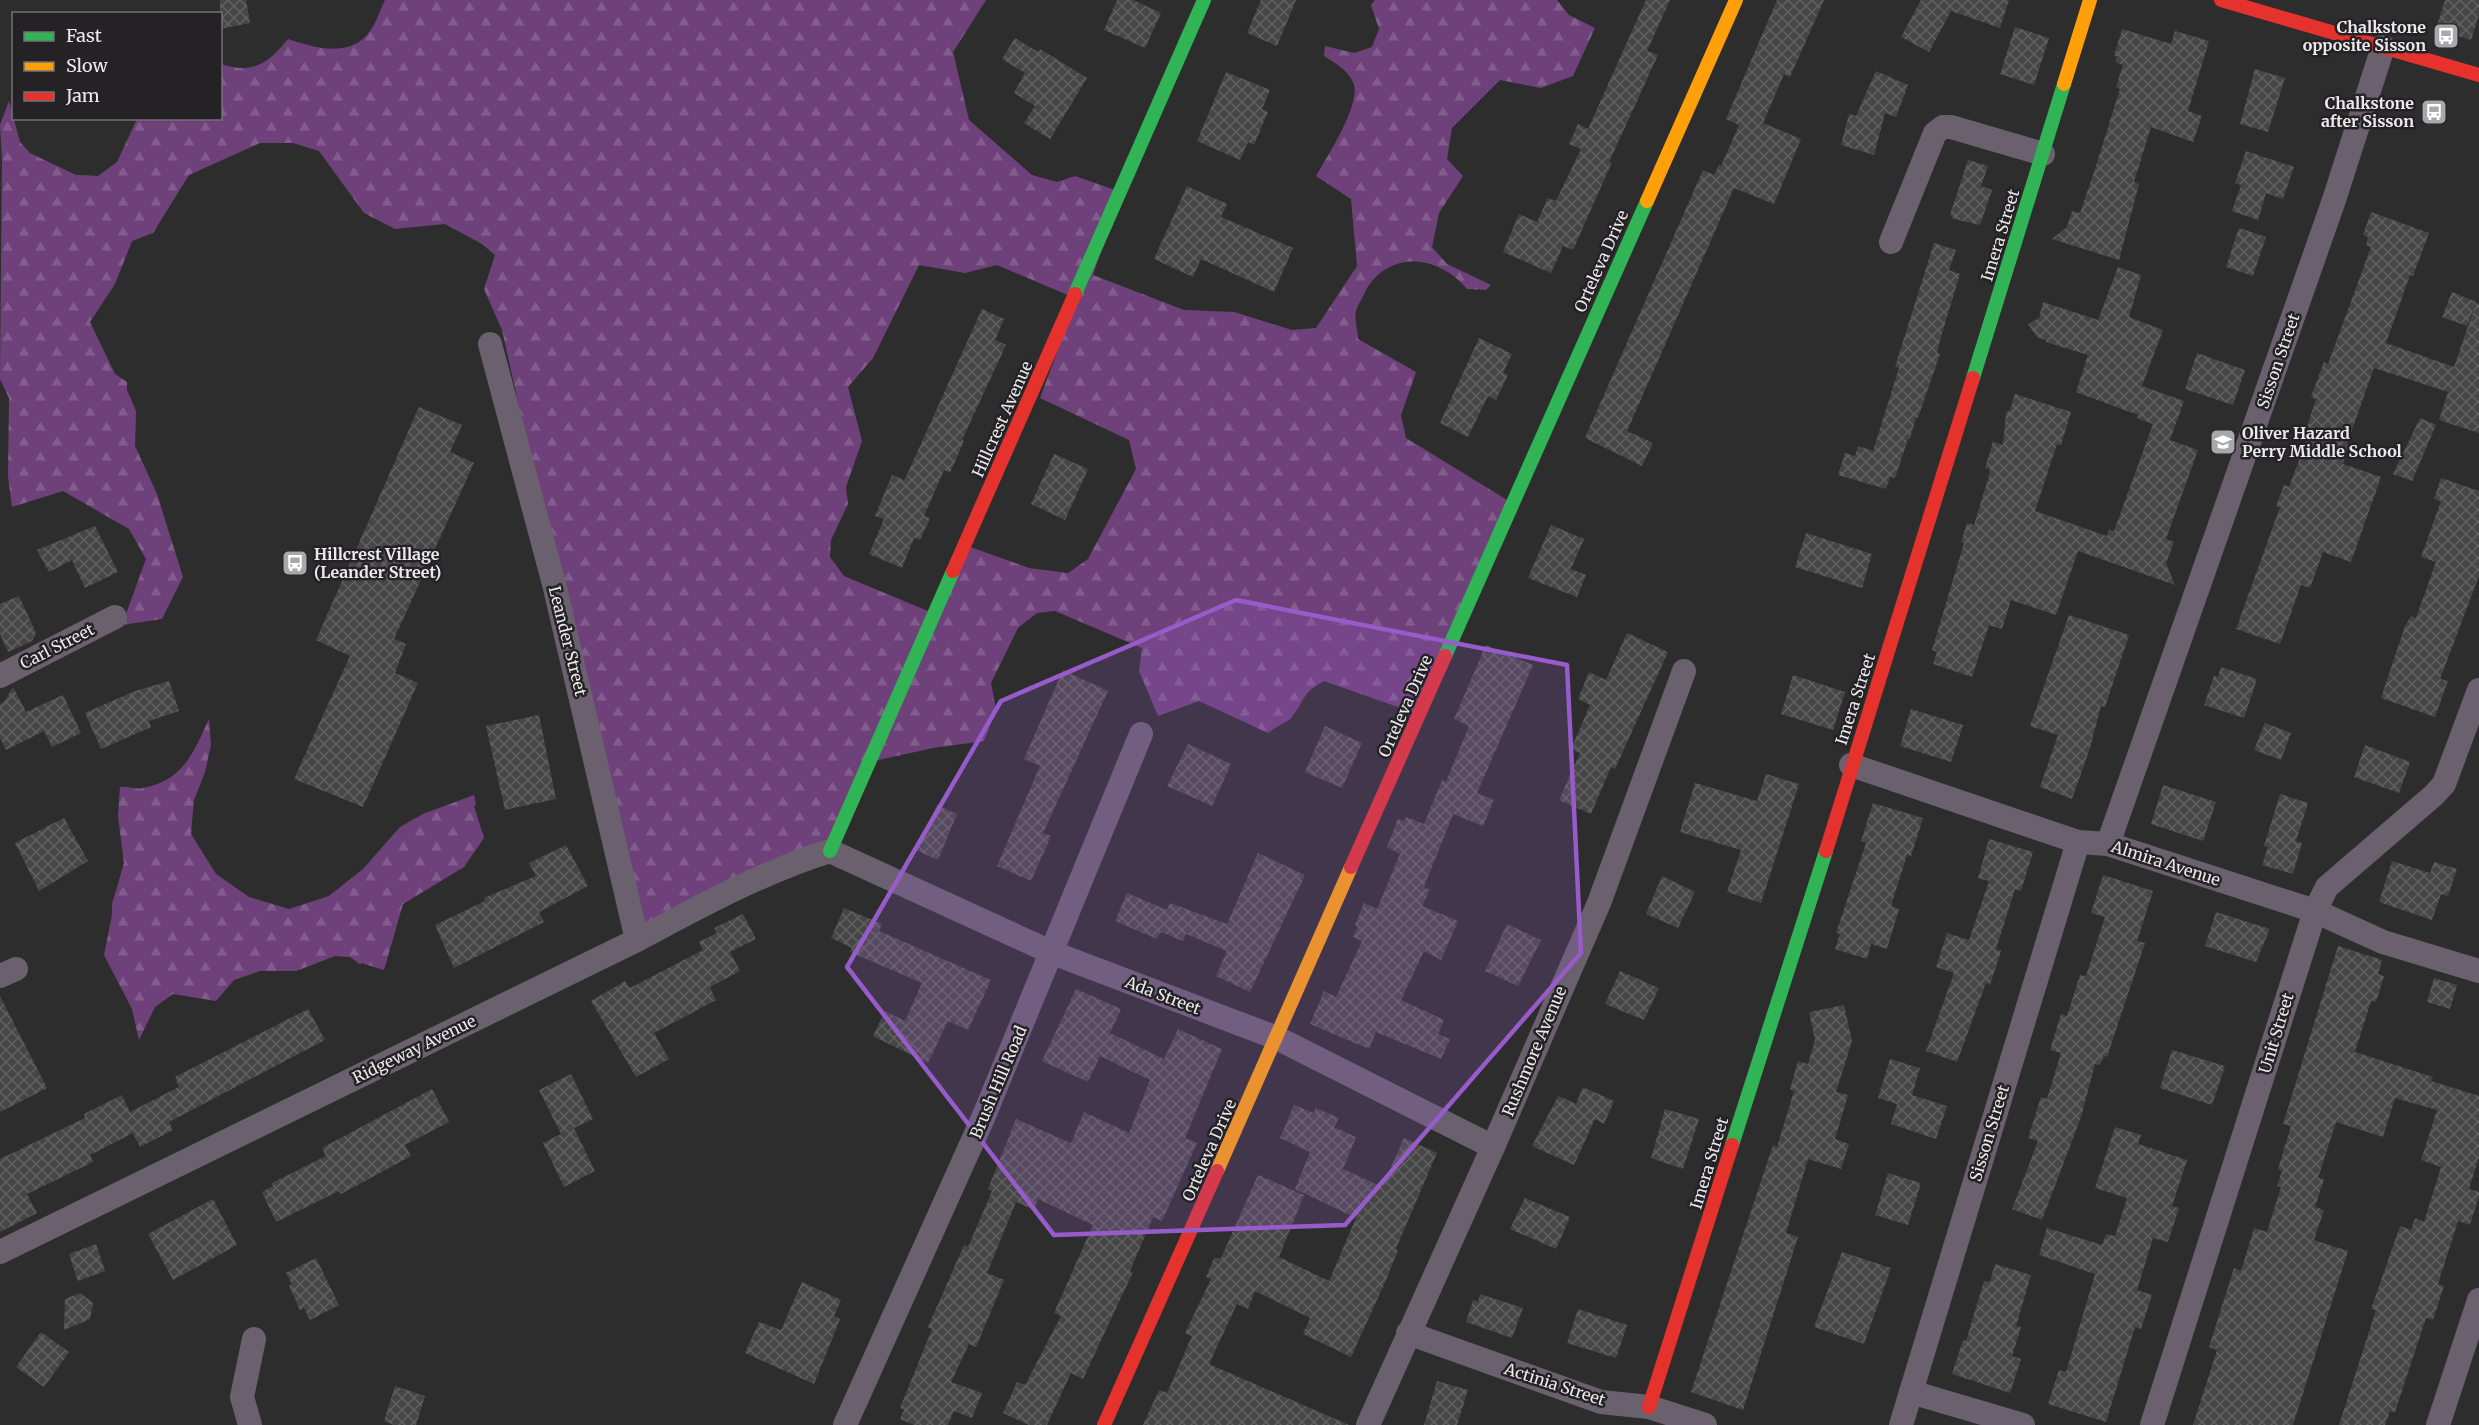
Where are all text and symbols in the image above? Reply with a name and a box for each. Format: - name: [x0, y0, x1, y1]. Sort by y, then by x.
- legend: [12, 12, 222, 120]
- place label: Chalkstone opposite Sisson: [2303, 17, 2426, 55]
- bus stop icon: Chalkstone opposite Sisson: [2431, 21, 2461, 51]
- text: Fast: [66, 24, 102, 47]
- text: Slow: [66, 54, 109, 77]
- text: Jam: [65, 84, 100, 107]
- place label: Chalkstone after Sisson: [2321, 93, 2414, 131]
- bus stop icon: Chalkstone after Sisson: [2419, 97, 2449, 127]
- street label: Imera Street: [1977, 186, 2024, 283]
- street label: Orteleva Drive: [1570, 207, 1632, 315]
- street label: Sisson Street: [2252, 310, 2304, 411]
- street label: Hillcrest Avenue: [967, 358, 1037, 480]
- place label: Oliver Hazard Perry Middle School: [2242, 423, 2402, 461]
- school or university icon: Oliver Hazard Perry Middle School: [2208, 427, 2238, 457]
- place label: Hillcrest Village (Leander Street): [314, 544, 441, 582]
- bus stop icon: Hillcrest Village (Leander Street): [280, 548, 310, 578]
- street label: Leander Street: [545, 584, 591, 699]
- street label: Carl Street: [17, 618, 98, 673]
- street label: Imera Street: [1831, 650, 1879, 747]
- street label: Orteleva Drive: [1374, 652, 1436, 760]
- street label: Almira Avenue: [2108, 836, 2223, 890]
- street label: Ada Street: [1122, 971, 1204, 1019]
- street label: Rushmore Avenue: [1498, 983, 1570, 1119]
- street label: Unit Street: [2254, 990, 2298, 1076]
- street label: Ridgeway Avenue: [349, 1010, 479, 1088]
- street label: Brush Hill Road: [965, 1022, 1031, 1141]
- street label: Sisson Street: [1965, 1082, 2013, 1184]
- street label: Orteleva Drive: [1178, 1096, 1240, 1204]
- street label: Imera Street: [1686, 1114, 1733, 1211]
- street label: Actinia Street: [1501, 1358, 1609, 1410]

